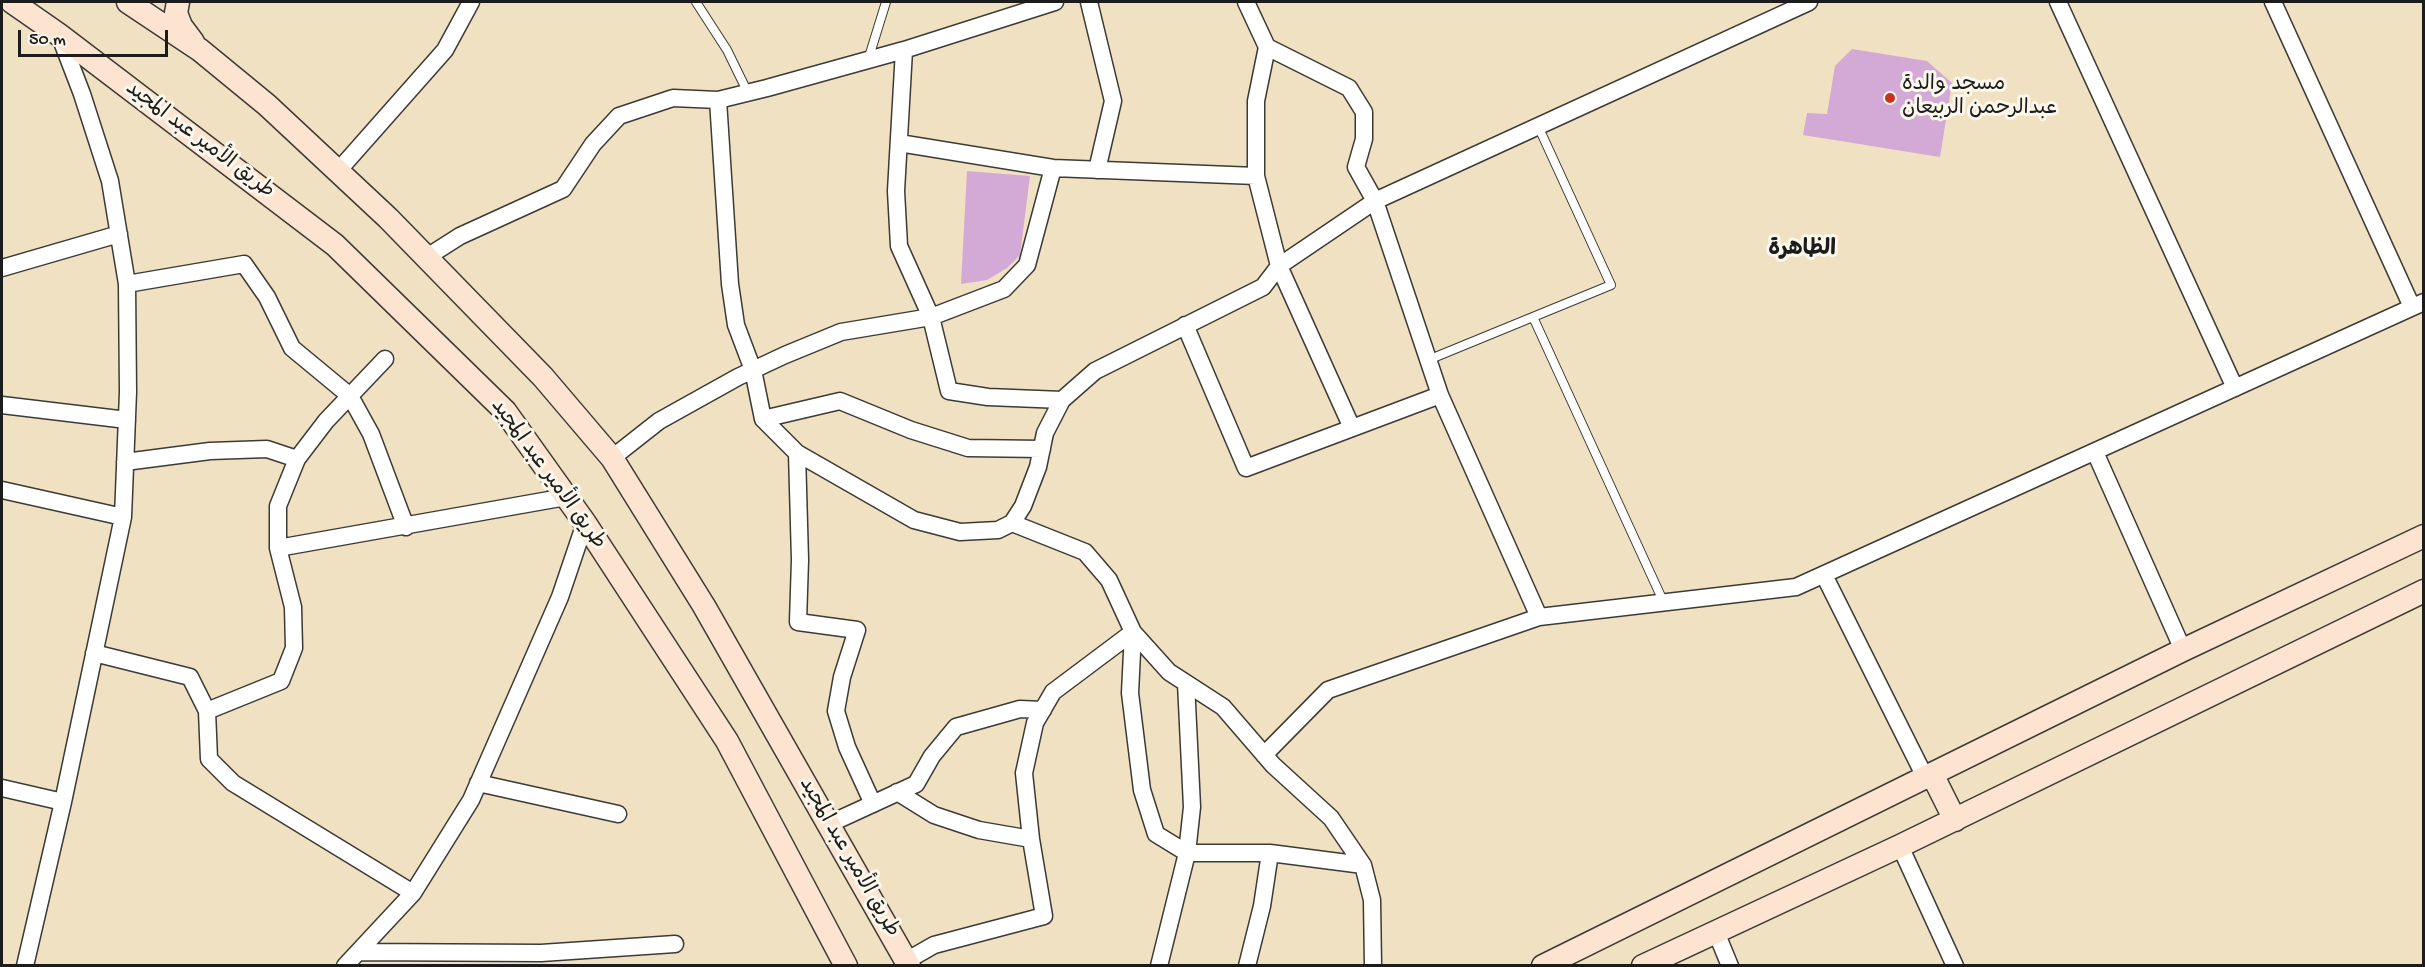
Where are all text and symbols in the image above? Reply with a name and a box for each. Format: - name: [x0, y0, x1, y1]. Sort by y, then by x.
- scale bar: [21, 18, 171, 56]
- text: 50 m: [29, 30, 66, 51]
- place label: مسجد والدة عبدالرحمن الربيعان: [1902, 73, 2057, 123]
- street label: طريق الأمير عبد المجيد: [120, 77, 278, 205]
- marker: مسجد والدة عبدالرحمن الربيعان: [1883, 91, 1897, 105]
- district label: الظاهرة: [1768, 238, 1836, 264]
- street label: طريق الأمير عبد المجيد: [484, 395, 610, 555]
- street label: طريق الأمير عبد المجيد: [792, 774, 904, 942]

